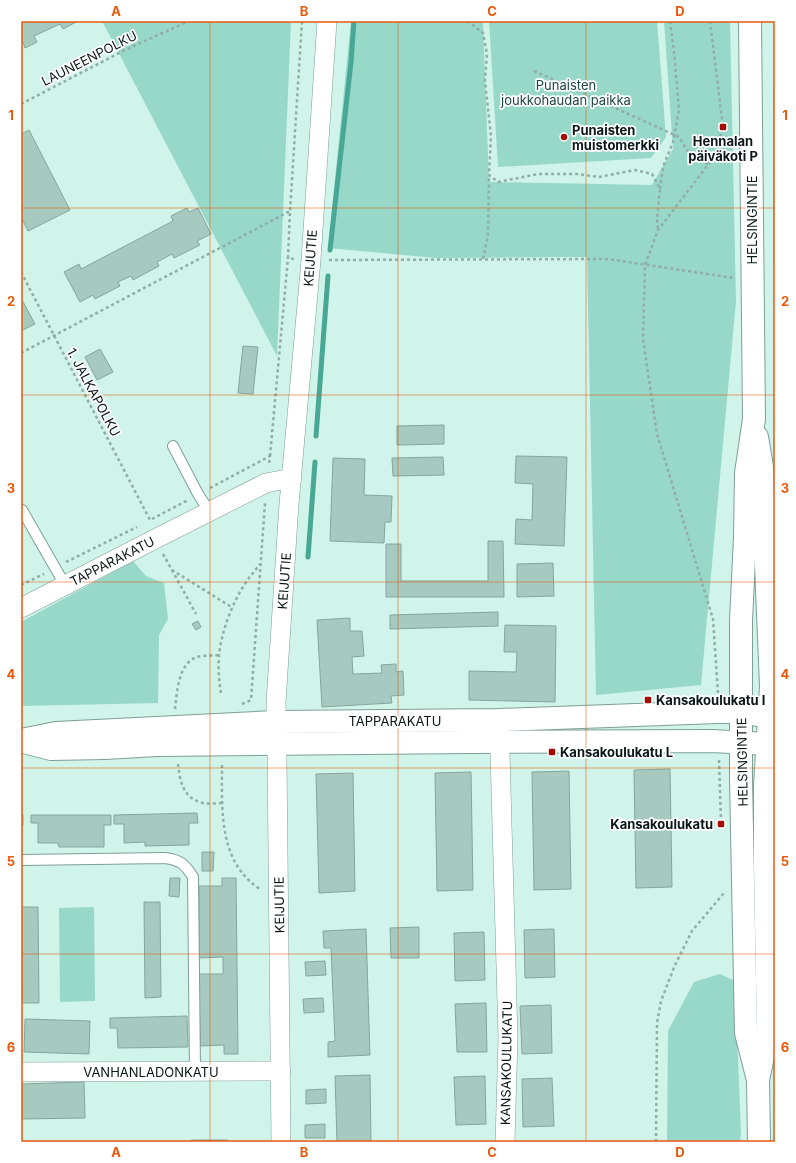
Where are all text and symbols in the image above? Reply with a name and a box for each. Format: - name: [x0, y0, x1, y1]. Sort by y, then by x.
- text: A: [111, 3, 121, 19]
- text: B: [300, 3, 309, 19]
- text: C: [487, 3, 497, 19]
- text: D: [675, 3, 685, 19]
- street label: LAUNEENPOLKU: [39, 27, 139, 89]
- park label: Punaisten joukkohaudan paikka: [500, 77, 631, 108]
- text: 1: [8, 107, 14, 123]
- text: 1: [782, 107, 788, 123]
- place label: Punaisten muistomerkki: [572, 122, 659, 153]
- marker: Hennalan päiväkoti P: [718, 122, 728, 132]
- marker: Punaisten muistomerkki: [559, 132, 569, 142]
- place label: Hennalan päiväkoti P: [688, 133, 758, 164]
- street label: HELSINGINTIE: [744, 175, 760, 265]
- street label: KEIJUTIE: [300, 229, 320, 287]
- text: 2: [7, 293, 15, 309]
- text: 2: [781, 293, 789, 309]
- street label: 1. JALKAPOLKU: [64, 345, 124, 439]
- text: 3: [7, 480, 15, 496]
- text: 3: [781, 480, 789, 496]
- street label: TAPPARAKATU: [67, 533, 157, 589]
- street label: KEIJUTIE: [274, 552, 294, 610]
- text: 4: [7, 666, 16, 682]
- text: 4: [781, 666, 790, 682]
- place label: Kansakoulukatu I: [656, 692, 765, 708]
- marker: Kansakoulukatu I: [643, 695, 653, 705]
- street label: TAPPARAKATU: [349, 713, 441, 729]
- street label: HELSINGINTIE: [733, 717, 751, 807]
- place label: Kansakoulukatu L: [560, 744, 673, 760]
- marker: Kansakoulukatu L: [547, 747, 557, 757]
- place label: Kansakoulukatu: [610, 816, 713, 832]
- marker: Kansakoulukatu: [716, 819, 726, 829]
- text: 5: [7, 853, 15, 869]
- text: 5: [781, 853, 789, 869]
- street label: KEIJUTIE: [271, 876, 287, 934]
- street label: KANSAKOULUKATU: [497, 1001, 515, 1125]
- text: 6: [7, 1039, 15, 1055]
- text: 6: [781, 1039, 789, 1055]
- street label: VANHANLADONKATU: [83, 1064, 219, 1080]
- text: A: [111, 1144, 121, 1160]
- text: B: [300, 1144, 309, 1160]
- text: C: [487, 1144, 497, 1160]
- text: D: [675, 1144, 685, 1160]

